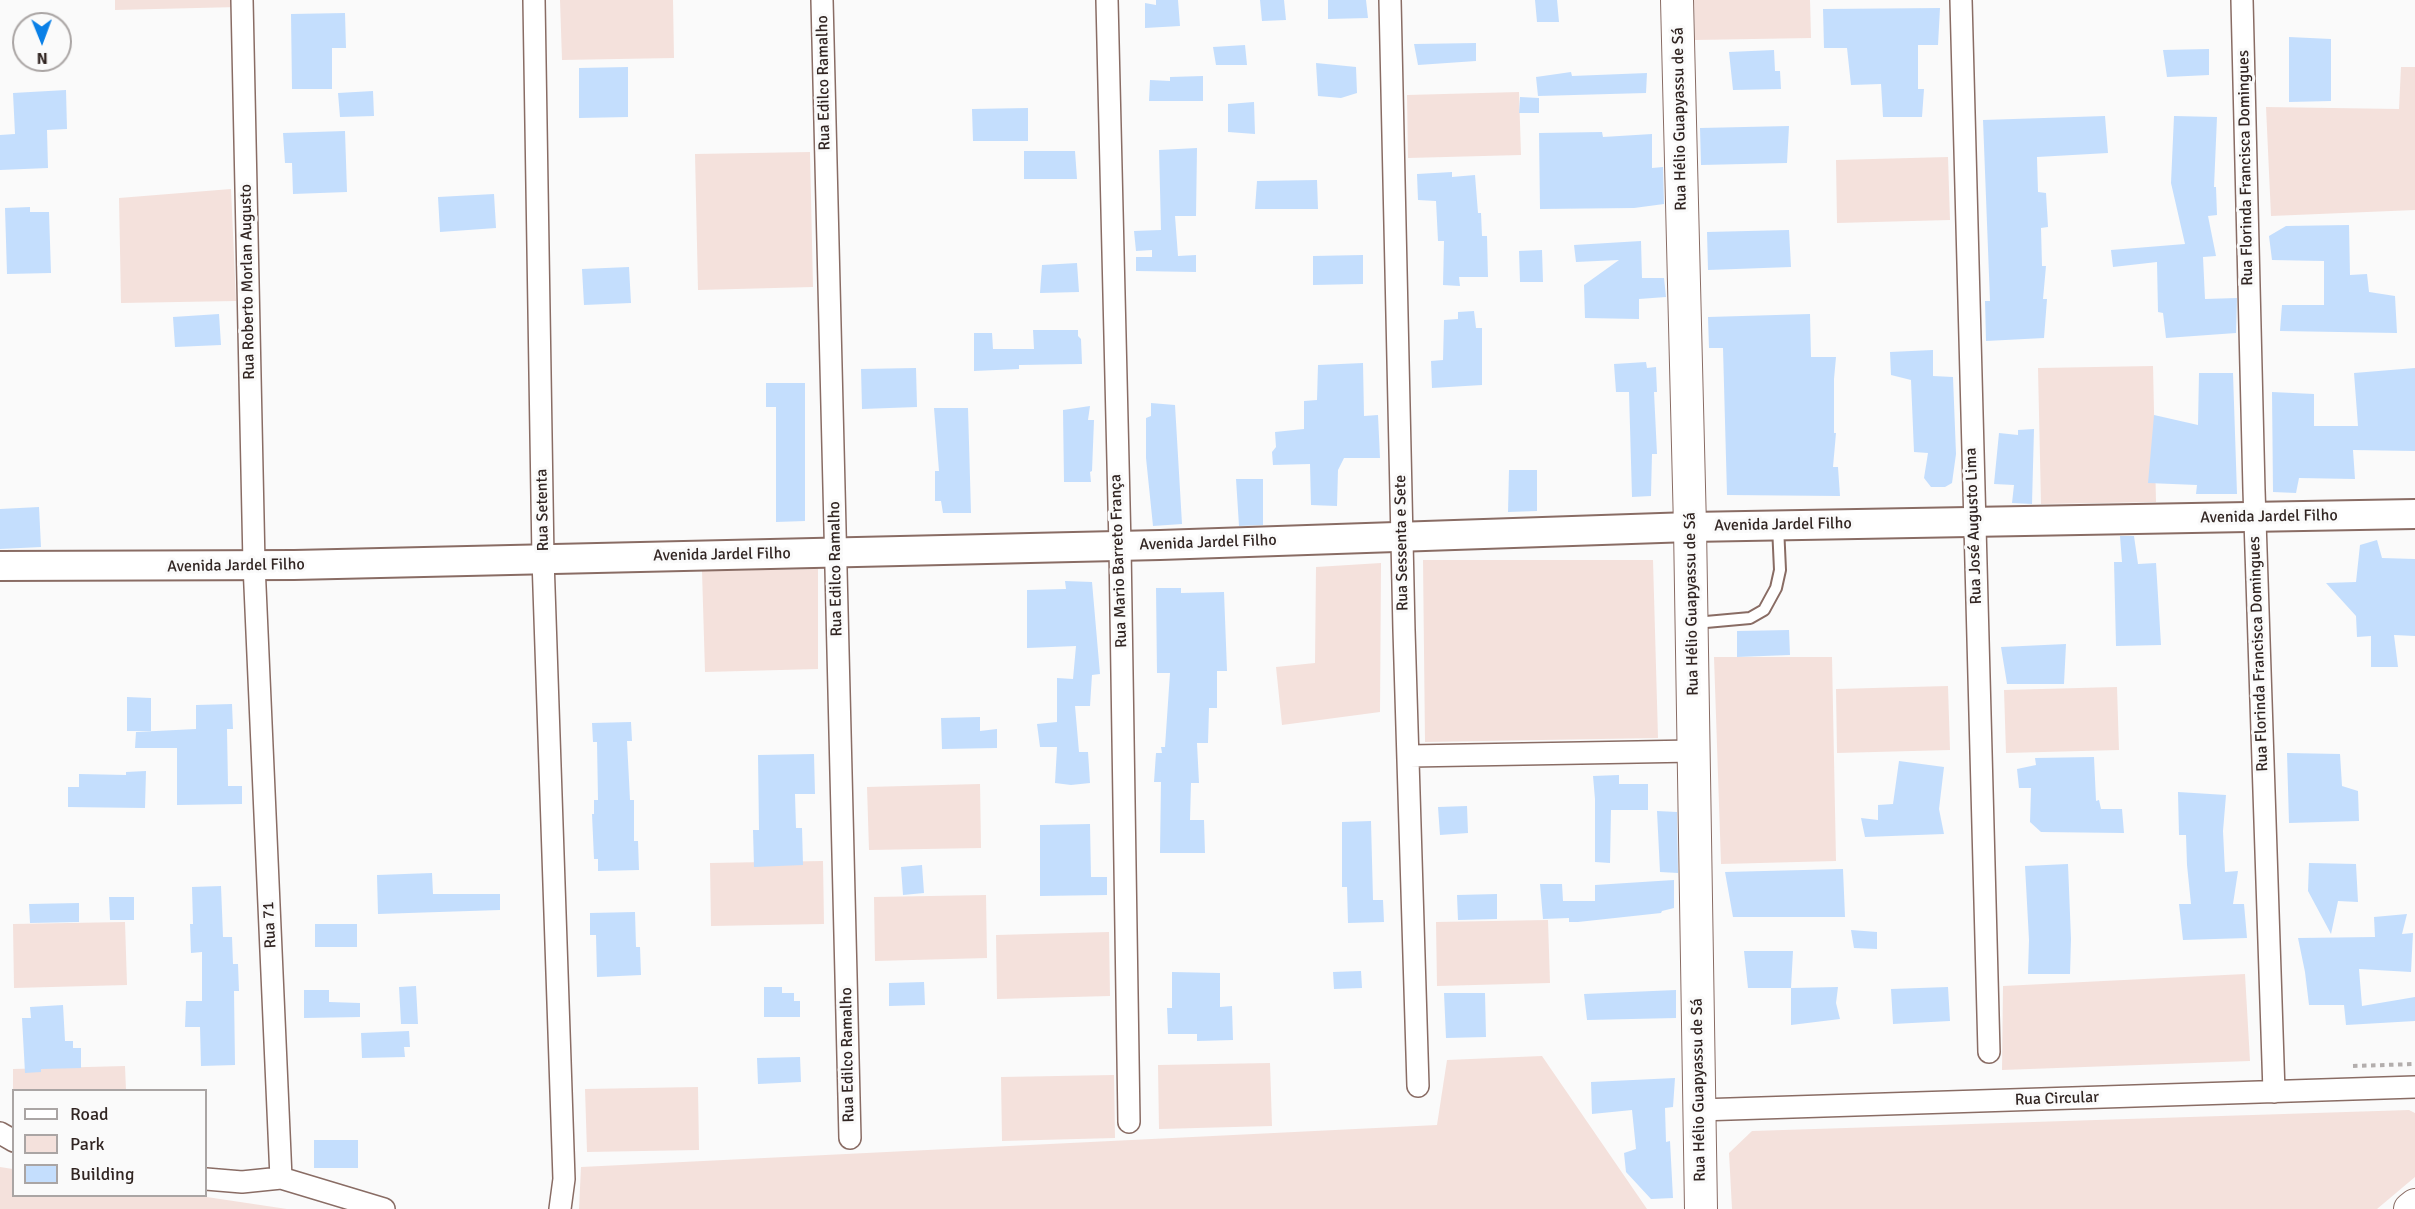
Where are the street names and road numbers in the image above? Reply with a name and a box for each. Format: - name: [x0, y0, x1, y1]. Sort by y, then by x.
- street label: Rua Edilco Ramalho: [813, 15, 835, 151]
- street label: Rua Hélio Guapyassu de Sá: [1669, 27, 1691, 211]
- street label: Rua Florinda Francisca Domingues: [2234, 50, 2258, 286]
- street label: Rua Roberto Morlan Augusto: [237, 184, 259, 380]
- street label: Rua José Augusto Lima: [1962, 447, 1986, 605]
- street label: Rua Setenta: [533, 469, 553, 551]
- street label: Rua Mario Barreto França: [1106, 474, 1132, 648]
- street label: Rua Sessenta e Sete: [1391, 475, 1413, 611]
- street label: Rua Edilco Ramalho: [825, 501, 847, 637]
- street label: Avenida Jardel Filho: [2200, 506, 2338, 528]
- street label: Rua Hélio Guapyassu de Sá: [1681, 512, 1703, 696]
- street label: Avenida Jardel Filho: [1714, 514, 1852, 536]
- street label: Avenida Jardel Filho: [1139, 531, 1277, 555]
- street label: Rua Florinda Francisca Domingues: [2245, 536, 2273, 772]
- street label: Avenida Jardel Filho: [653, 544, 791, 566]
- street label: Avenida Jardel Filho: [167, 555, 305, 577]
- street label: Rua 71: [259, 901, 281, 949]
- street label: Rua Edilco Ramalho: [837, 987, 859, 1123]
- street label: Rua Hélio Guapyassu de Sá: [1688, 998, 1710, 1182]
- street label: Rua Circular: [2015, 1088, 2099, 1110]

